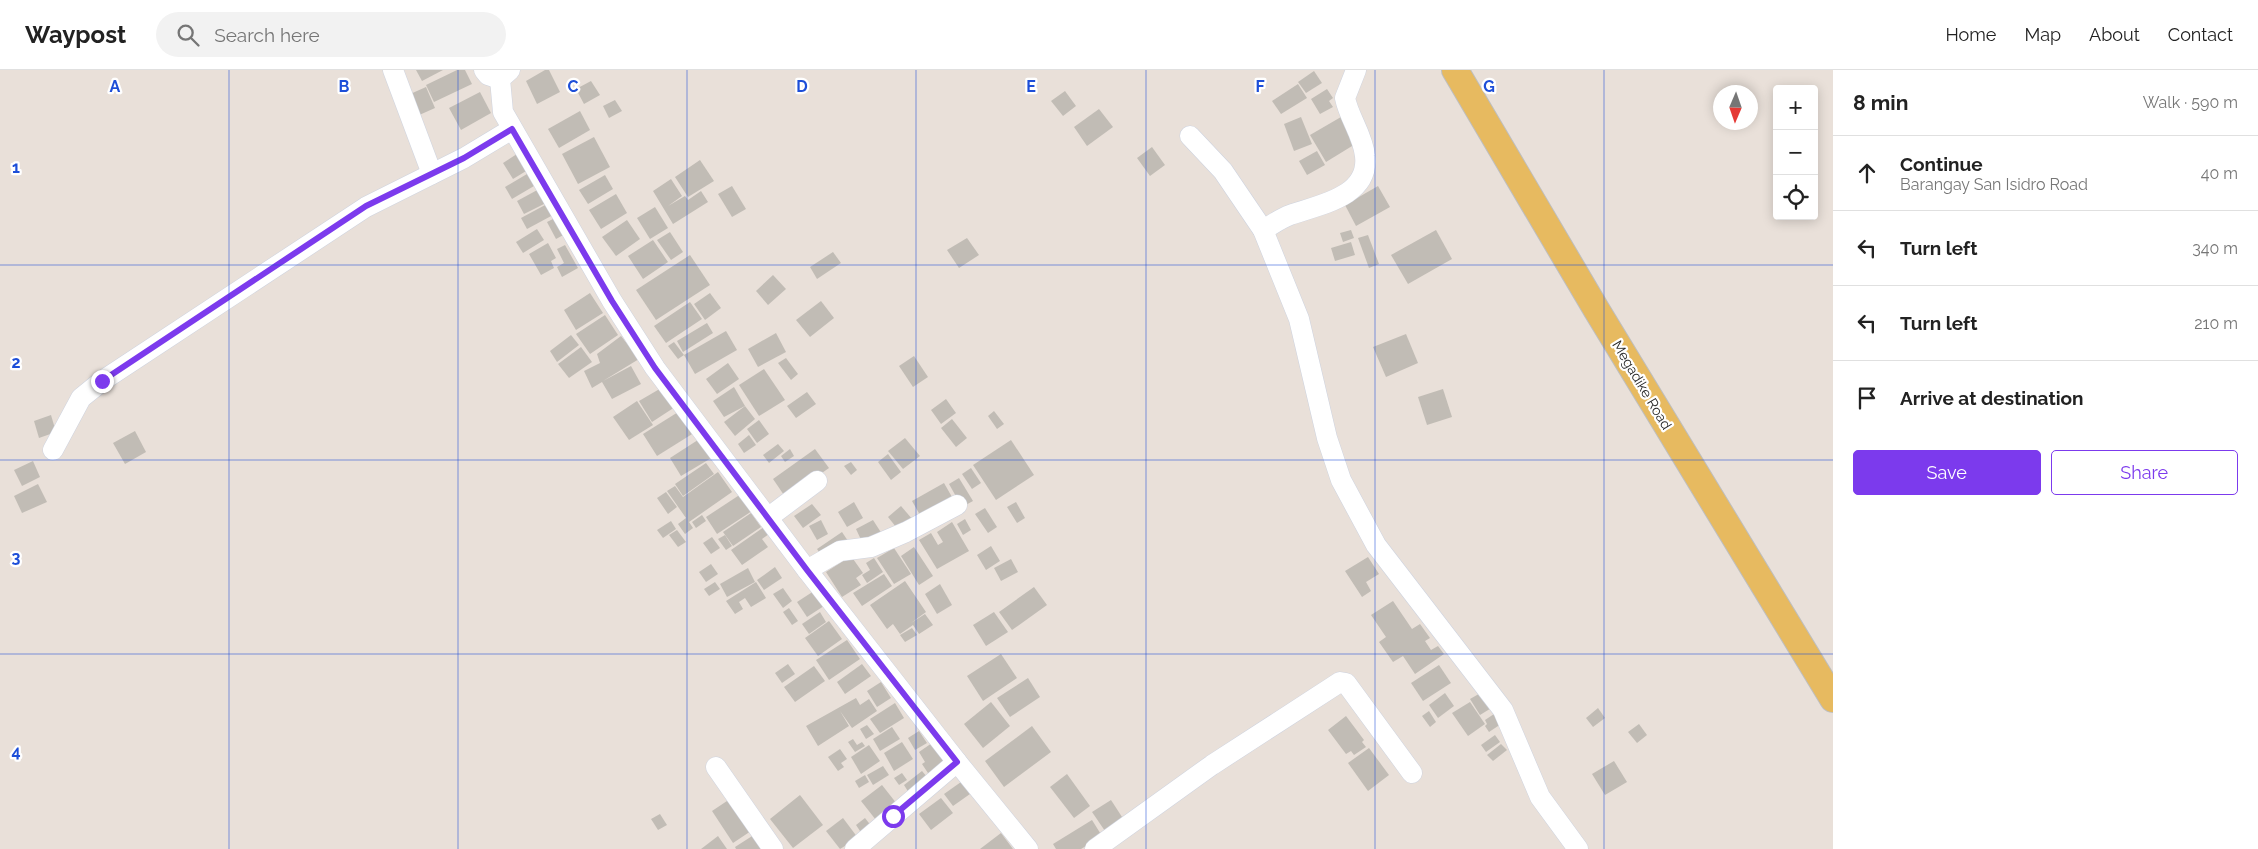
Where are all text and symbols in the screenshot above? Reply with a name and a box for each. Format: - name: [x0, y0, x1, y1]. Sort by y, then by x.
- search box: [156, 12, 506, 57]
- text: Waypost: [25, 20, 126, 49]
- icon: search: [174, 21, 202, 49]
- text: Search here: [214, 24, 320, 46]
- text: Home: [1945, 24, 1996, 45]
- text: Map: [2024, 24, 2061, 45]
- text: About: [2089, 24, 2140, 45]
- text: Contact: [2168, 24, 2233, 45]
- text: A: [110, 77, 121, 96]
- text: B: [339, 77, 350, 96]
- text: C: [568, 77, 579, 96]
- text: D: [796, 77, 808, 96]
- text: E: [1026, 77, 1036, 96]
- text: F: [1255, 77, 1265, 96]
- text: G: [1483, 77, 1495, 96]
- north arrow: [1713, 85, 1758, 130]
- map controls: [1773, 85, 1818, 220]
- button: +: [1773, 85, 1818, 130]
- text: 8 min: [1853, 90, 1908, 115]
- text: Walk · 590 m: [2143, 93, 2238, 112]
- button: −: [1773, 130, 1818, 175]
- text: Continue: [1900, 153, 1983, 175]
- text: 1: [12, 158, 20, 177]
- icon: ahead: [1853, 159, 1881, 187]
- text: 40 m: [2201, 164, 2238, 183]
- button: locate: [1773, 175, 1818, 220]
- text: Barangay San Isidro Road: [1900, 175, 2088, 194]
- icon: left: [1853, 234, 1881, 262]
- text: Turn left: [1900, 237, 1977, 259]
- text: 340 m: [2192, 239, 2238, 258]
- icon: left: [1853, 309, 1881, 337]
- text: Turn left: [1900, 312, 1977, 334]
- text: 210 m: [2194, 314, 2238, 333]
- street label: Megadike Road: [1609, 338, 1675, 432]
- text: 2: [11, 353, 21, 372]
- route end: [91, 370, 114, 393]
- icon: arrive: [1853, 384, 1881, 412]
- text: Arrive at destination: [1900, 387, 2084, 409]
- button: Save: [1853, 450, 2041, 495]
- button: Share: [2051, 450, 2238, 495]
- text: 3: [12, 548, 21, 567]
- text: 4: [11, 742, 21, 761]
- route start: [882, 805, 905, 828]

